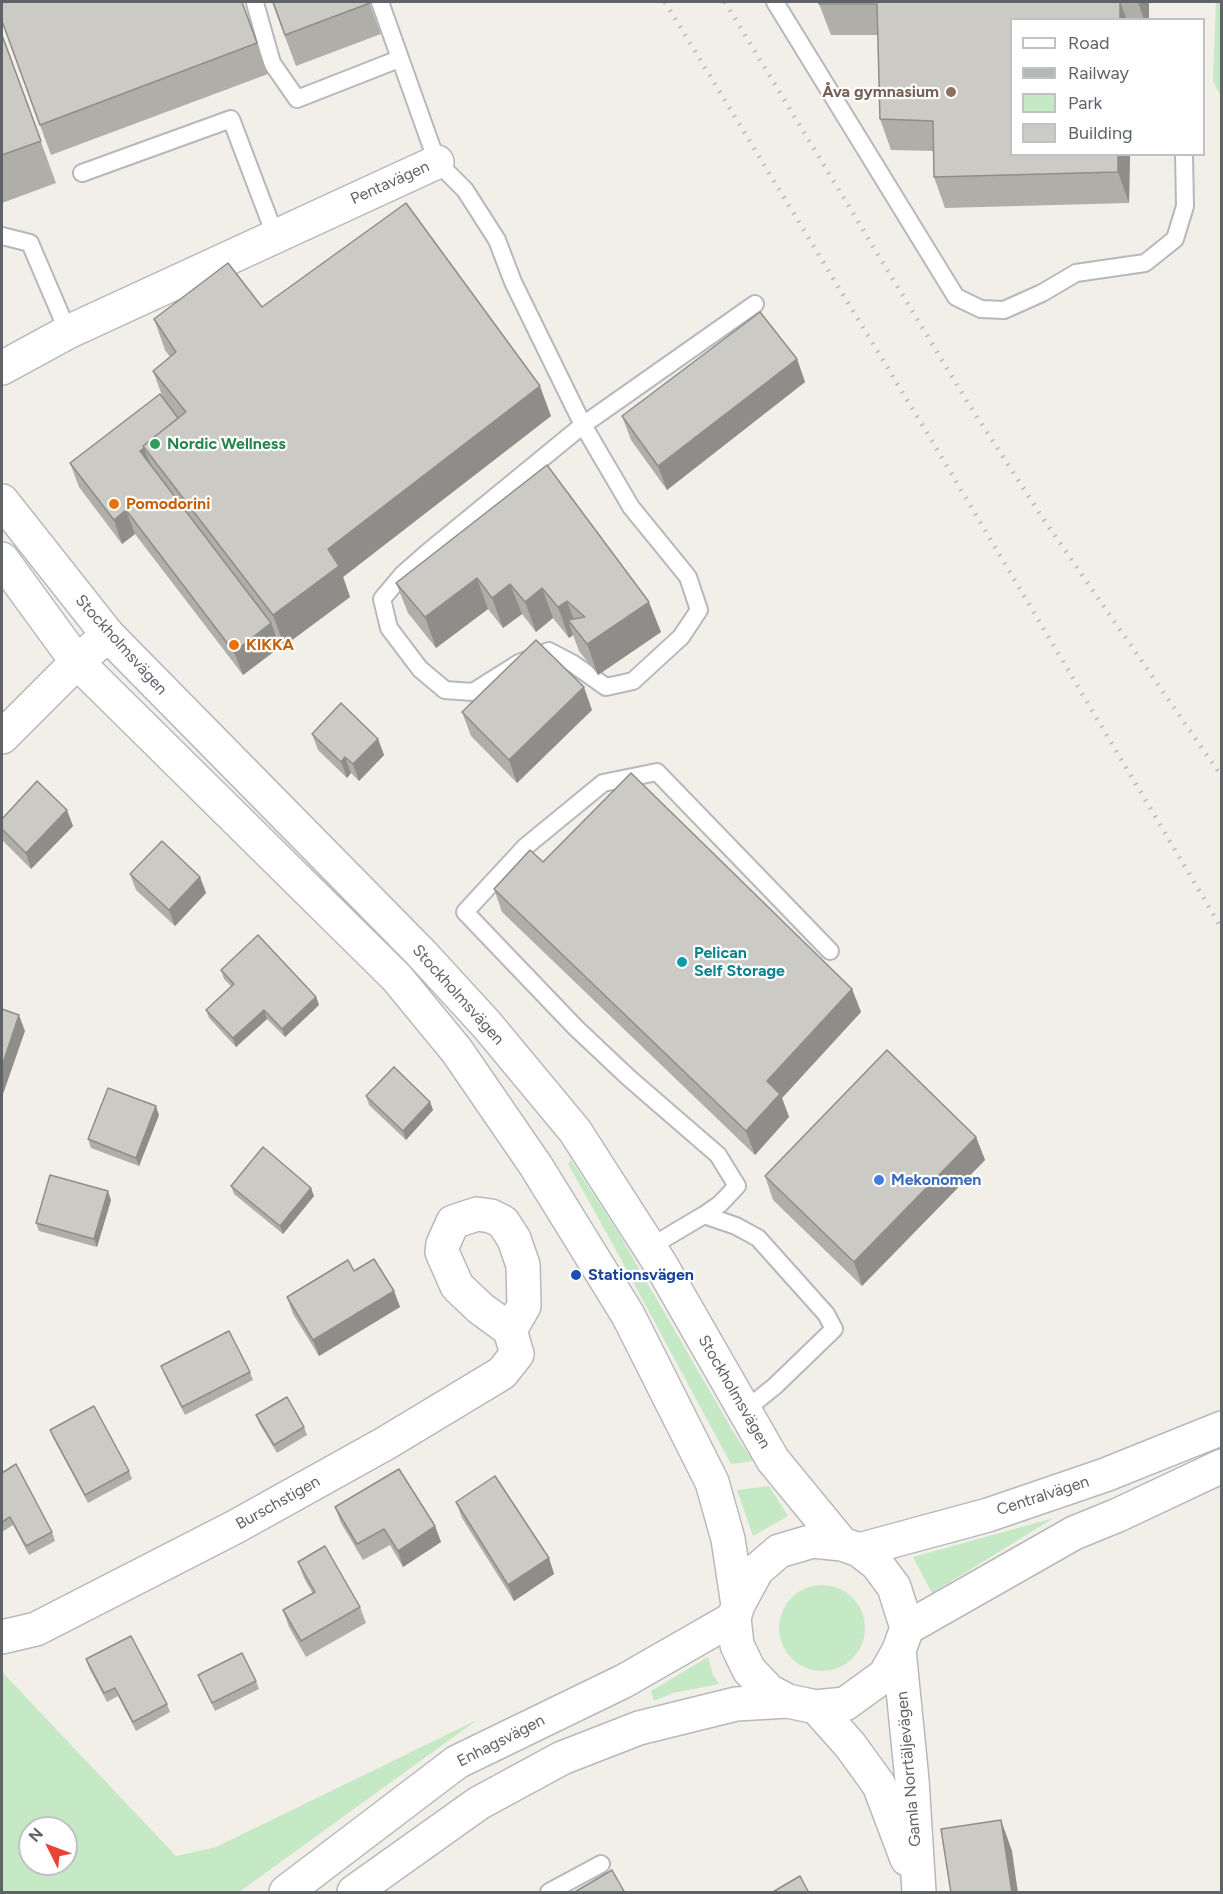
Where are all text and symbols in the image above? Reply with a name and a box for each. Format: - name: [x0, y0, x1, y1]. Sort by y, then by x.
- legend: [1010, 18, 1205, 156]
- text: Road: [1068, 32, 1109, 54]
- text: Railway: [1068, 62, 1129, 84]
- place label: Åva gymnasium: [822, 82, 939, 102]
- marker: Åva gymnasium: [944, 85, 958, 99]
- text: Park: [1068, 92, 1102, 114]
- text: Building: [1068, 122, 1133, 144]
- street label: Pentavägen: [348, 157, 432, 209]
- place label: Nordic Wellness: [167, 434, 286, 454]
- marker: Nordic Wellness: [148, 437, 162, 451]
- place label: Pomodorini: [126, 494, 210, 514]
- marker: Pomodorini: [107, 497, 121, 511]
- street label: Stockholmsvägen: [71, 591, 171, 699]
- place label: KIKKA: [246, 635, 294, 655]
- marker: KIKKA: [227, 638, 241, 652]
- street label: Stockholmsvägen: [408, 941, 508, 1049]
- place label: Pelican Self Storage: [694, 943, 785, 981]
- marker: Pelican Self Storage: [675, 955, 689, 969]
- place label: Mekonomen: [891, 1170, 981, 1190]
- marker: Mekonomen: [872, 1173, 886, 1187]
- place label: Stationsvägen: [588, 1265, 694, 1285]
- marker: Stationsvägen: [569, 1268, 583, 1282]
- street label: Stockholmsvägen: [694, 1332, 774, 1452]
- street label: Burschstigen: [232, 1472, 324, 1534]
- street label: Centralvägen: [994, 1472, 1092, 1520]
- street label: Gamla Norrtäljevägen: [893, 1690, 925, 1848]
- street label: Enhagsvägen: [454, 1711, 548, 1771]
- north arrow: [18, 1816, 78, 1876]
- text: N: [25, 1824, 47, 1846]

